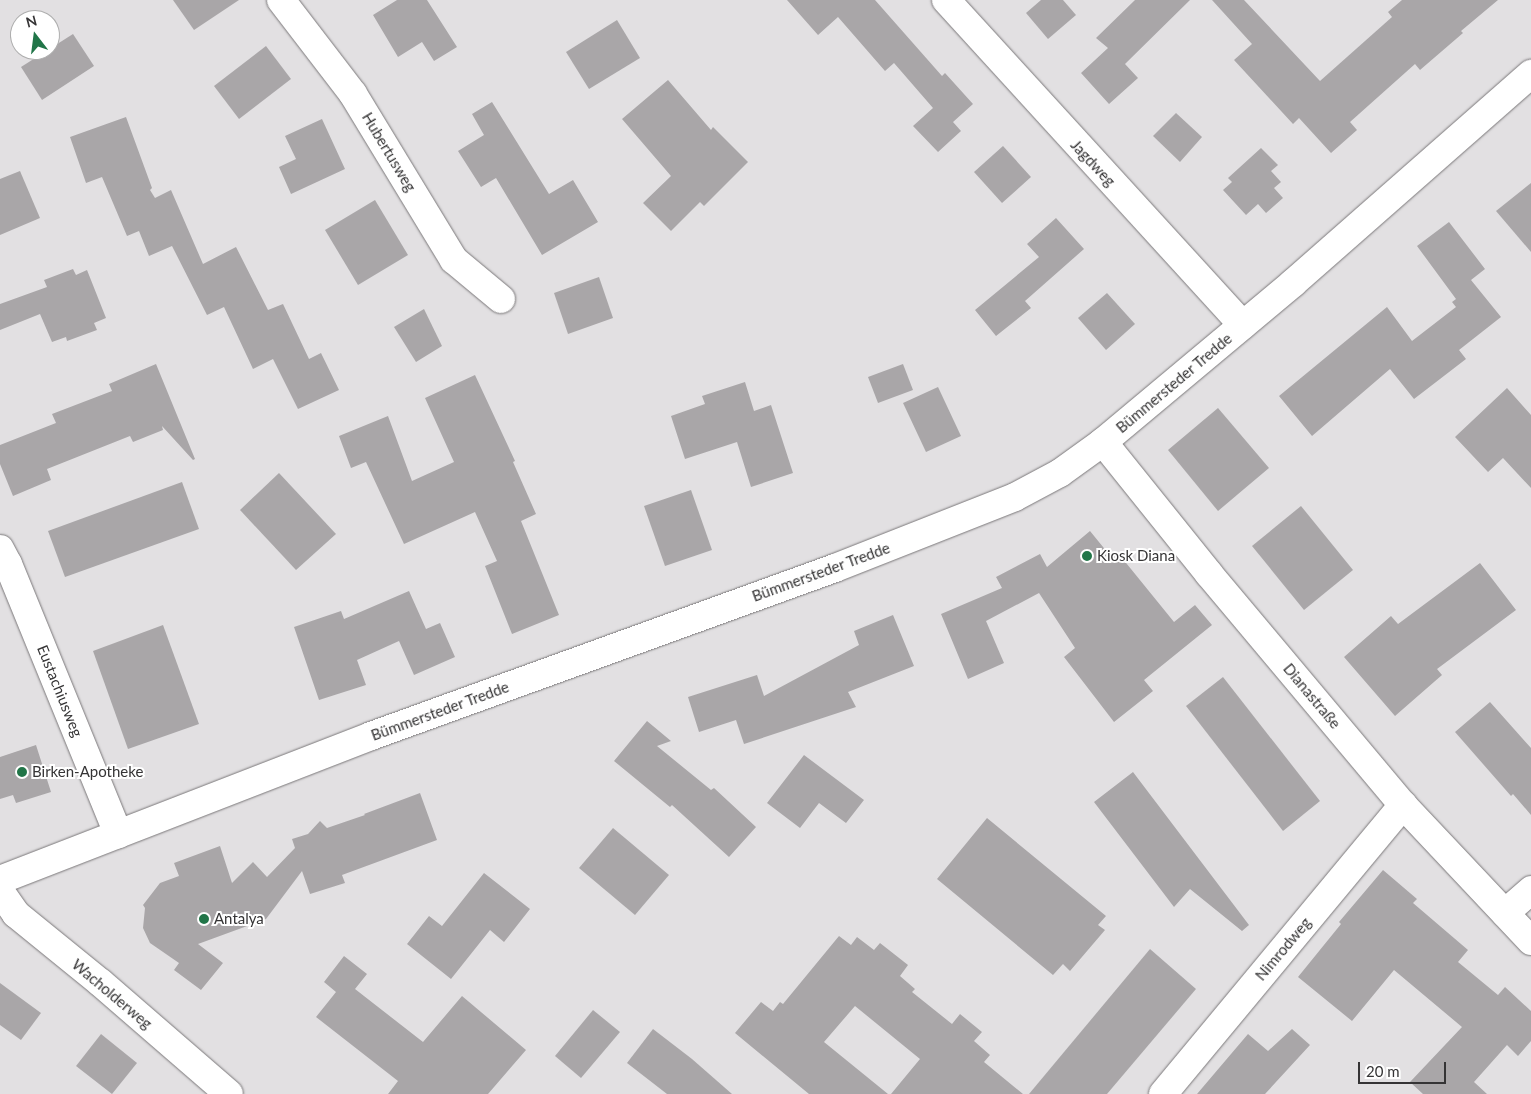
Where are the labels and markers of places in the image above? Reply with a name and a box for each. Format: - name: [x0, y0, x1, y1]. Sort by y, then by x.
- place label: Kiosk Diana: [1097, 547, 1175, 565]
- marker: Kiosk Diana: [1081, 550, 1093, 562]
- place label: Birken-Apotheke: [32, 763, 143, 781]
- marker: Birken-Apotheke: [16, 766, 28, 778]
- place label: Antalya: [214, 910, 264, 928]
- marker: Antalya: [198, 913, 210, 925]

